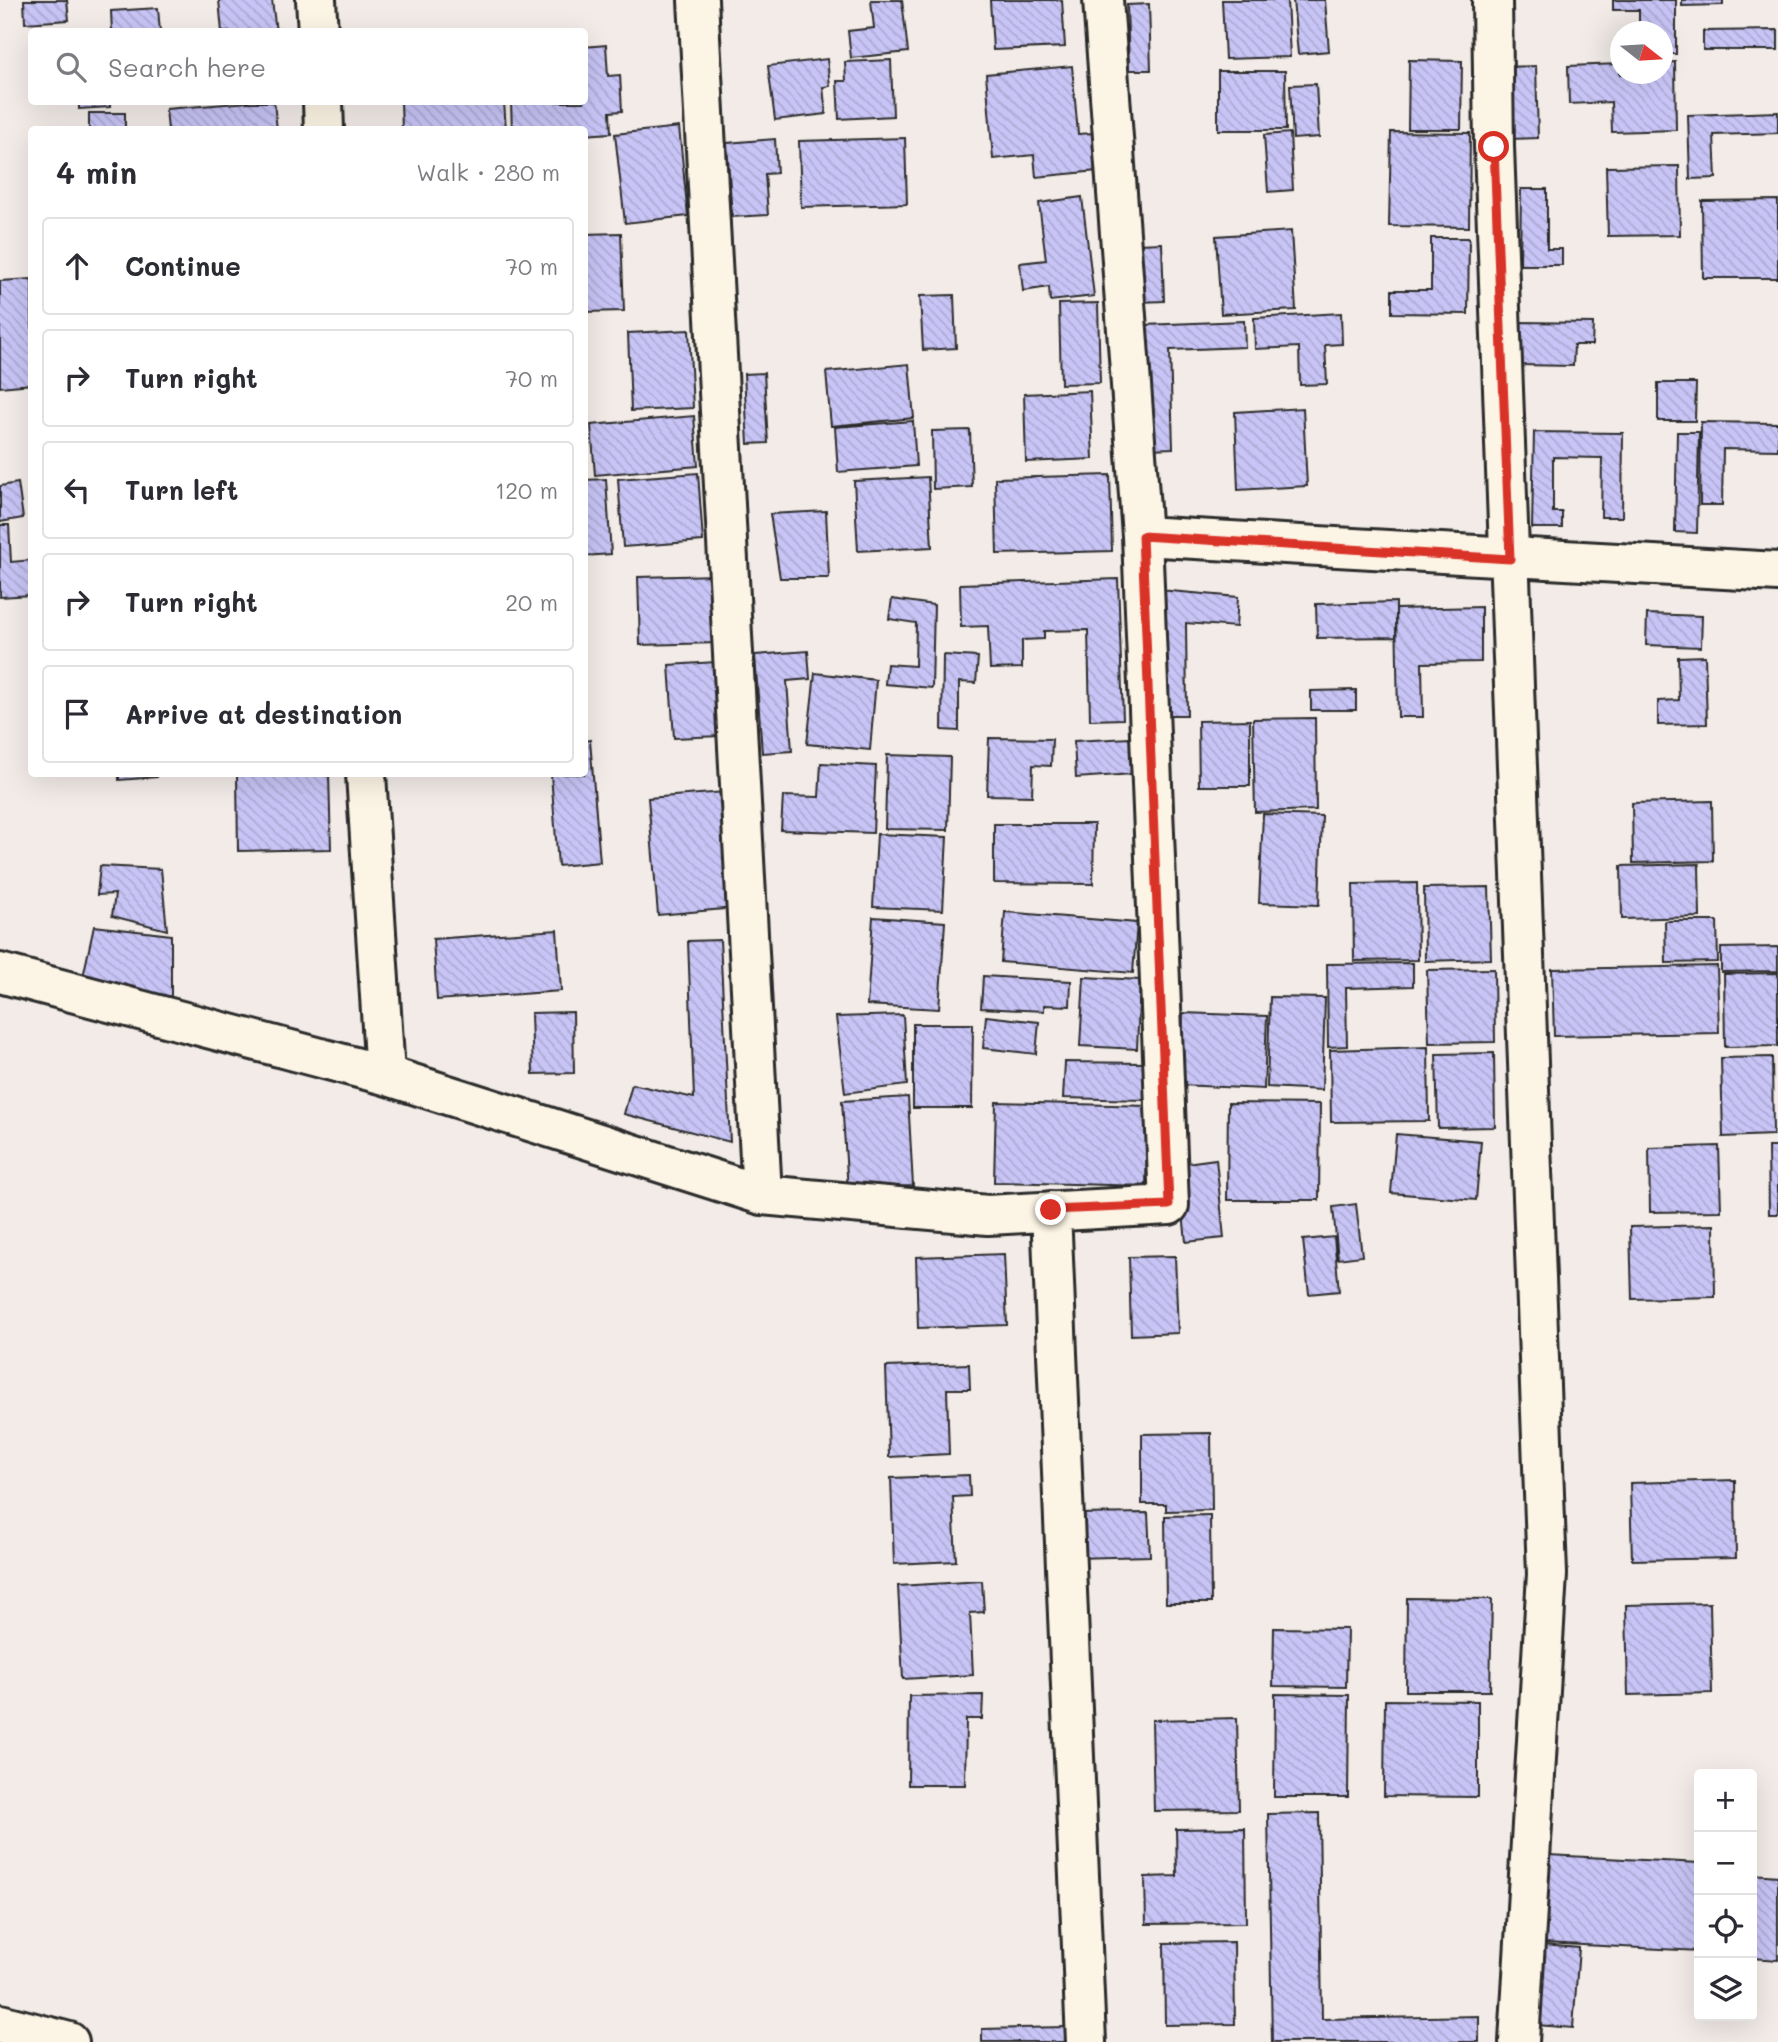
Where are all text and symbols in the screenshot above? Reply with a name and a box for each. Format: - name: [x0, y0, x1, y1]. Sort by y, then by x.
- north arrow: [1610, 21, 1673, 84]
- search box: [28, 28, 588, 105]
- icon: search: [52, 48, 90, 86]
- text: Search here: [108, 50, 266, 84]
- route start: [1478, 131, 1509, 162]
- text: 4 min: [56, 152, 137, 192]
- text: Walk · 280 m: [416, 157, 560, 187]
- icon: ahead: [58, 247, 96, 285]
- text: Continue: [125, 249, 241, 283]
- text: 70 m: [505, 251, 558, 281]
- icon: right: [58, 359, 96, 397]
- text: Turn right: [125, 361, 258, 395]
- text: 70 m: [505, 363, 558, 393]
- icon: left: [58, 471, 96, 509]
- text: Turn left: [125, 473, 238, 507]
- text: 120 m: [495, 475, 558, 505]
- icon: right: [58, 583, 96, 621]
- text: Turn right: [125, 585, 258, 619]
- text: 20 m: [505, 587, 558, 617]
- icon: arrive: [58, 695, 96, 733]
- text: Arrive at destination: [125, 697, 402, 731]
- route end: [1035, 1194, 1066, 1225]
- map controls: [1694, 1769, 1757, 2021]
- button: +: [1694, 1769, 1757, 1832]
- button: −: [1694, 1832, 1757, 1895]
- button: locate: [1694, 1895, 1757, 1958]
- button: layers: [1694, 1958, 1757, 2021]

